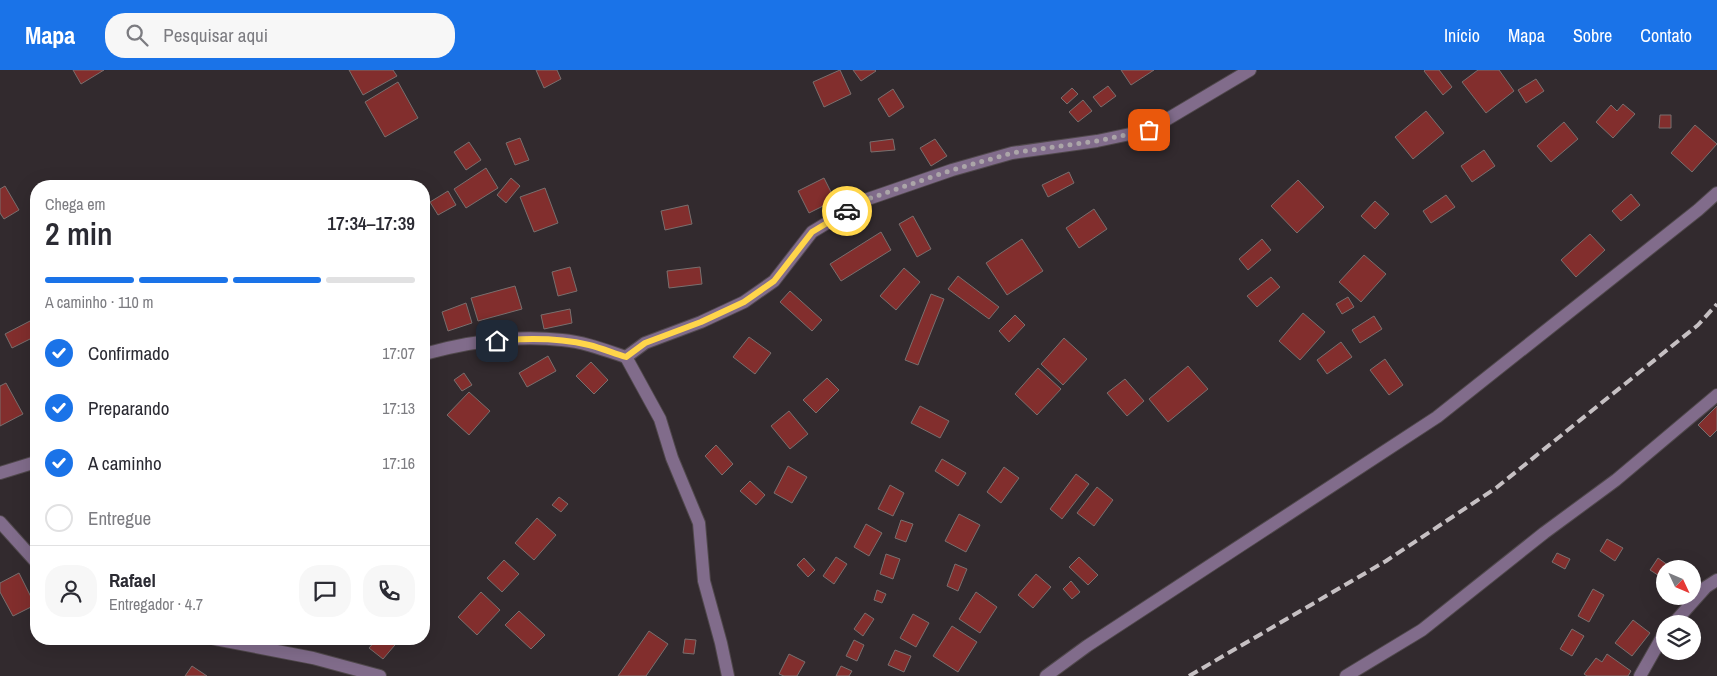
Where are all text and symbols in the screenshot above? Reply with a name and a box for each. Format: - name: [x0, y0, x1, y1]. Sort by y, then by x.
- search box: [105, 13, 455, 58]
- text: Mapa: [25, 19, 75, 51]
- icon: search: [123, 21, 151, 49]
- text: Pesquisar aqui: [163, 22, 268, 48]
- text: Início: [1444, 23, 1480, 48]
- text: Mapa: [1508, 23, 1545, 48]
- text: Sobre: [1573, 23, 1612, 48]
- text: Contato: [1640, 23, 1692, 48]
- pin: [1128, 109, 1170, 151]
- icon: bag: [1135, 116, 1163, 144]
- courier: [822, 186, 872, 236]
- text: Chega em: [45, 193, 106, 215]
- icon: car: [833, 197, 861, 225]
- text: 17:34–17:39: [327, 210, 415, 236]
- text: 2 min: [45, 212, 113, 255]
- text: A caminho · 110 m: [45, 291, 153, 313]
- pin: [476, 320, 518, 362]
- icon: home: [483, 327, 511, 355]
- icon: check: [45, 339, 73, 367]
- text: Confirmado: [88, 340, 169, 366]
- text: 17:07: [382, 342, 415, 364]
- icon: check: [45, 394, 73, 422]
- text: Preparando: [88, 395, 169, 421]
- text: 17:13: [382, 397, 415, 419]
- icon: check: [45, 449, 73, 477]
- text: A caminho: [88, 450, 162, 476]
- text: 17:16: [382, 452, 415, 474]
- text: Entregue: [88, 505, 151, 531]
- north arrow: [1656, 560, 1701, 605]
- map controls: [1656, 560, 1701, 660]
- button: person: [45, 565, 97, 617]
- button: chat: [299, 565, 351, 617]
- button: phone: [363, 565, 415, 617]
- text: Rafael: [109, 567, 156, 593]
- text: Entregador · 4.7: [109, 593, 203, 615]
- button: layers: [1656, 615, 1701, 660]

